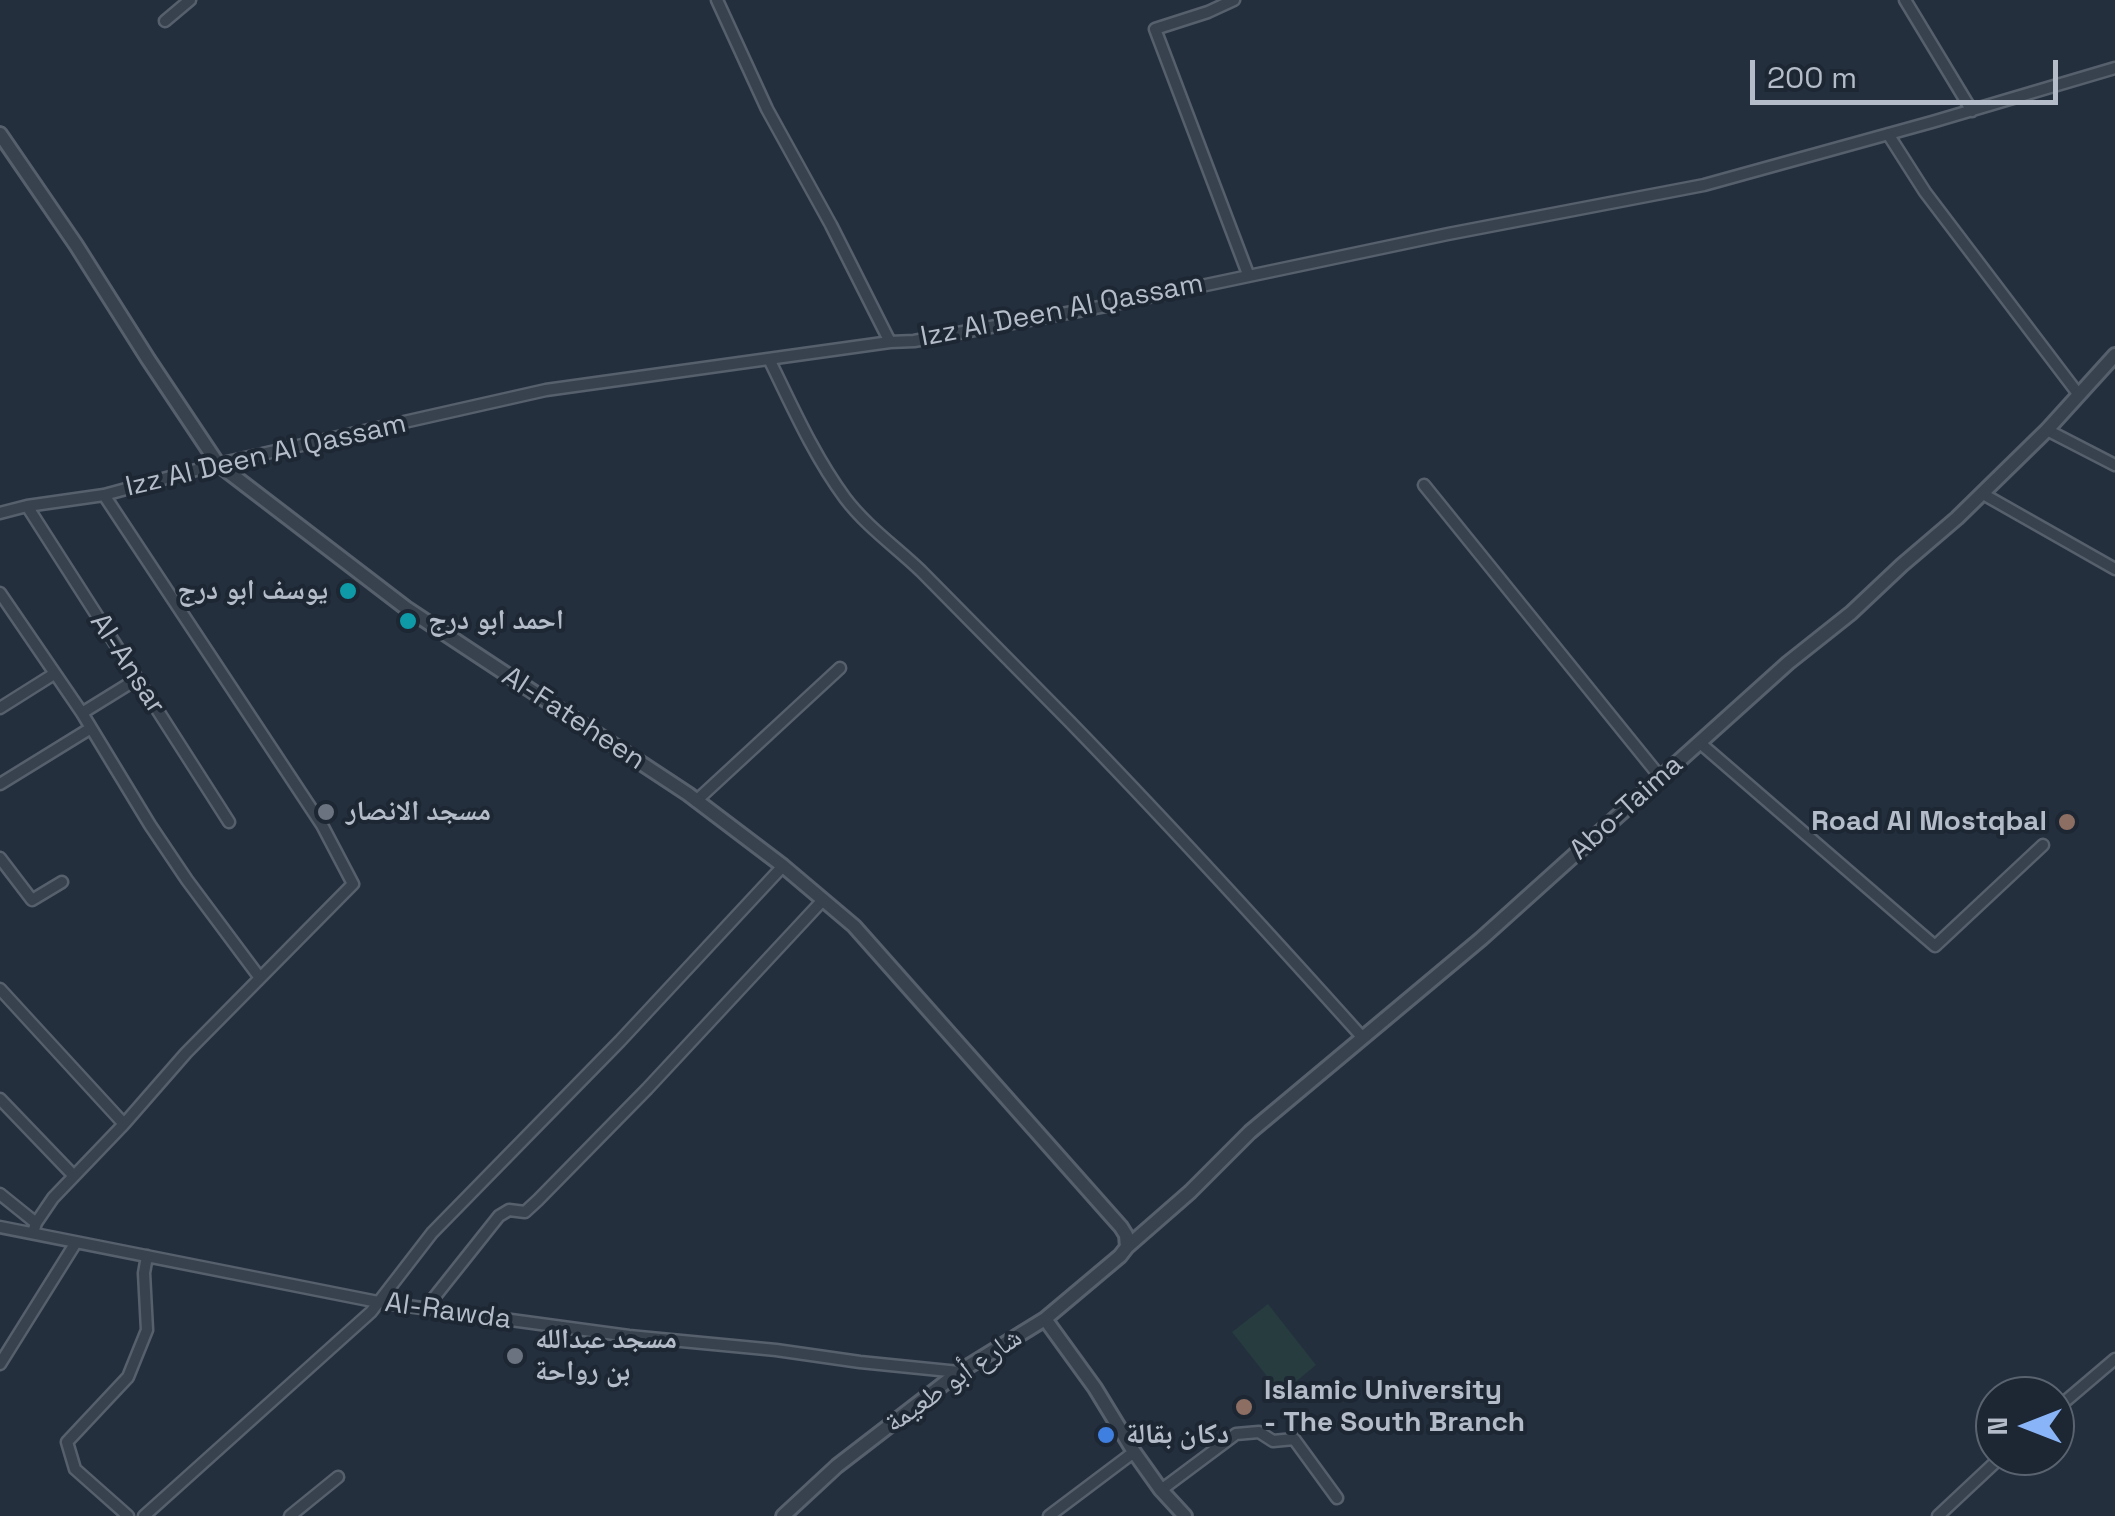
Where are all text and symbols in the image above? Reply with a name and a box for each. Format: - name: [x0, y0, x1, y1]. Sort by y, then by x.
- scale bar: [1755, 40, 2062, 102]
- text: 200 m: [1767, 58, 1857, 97]
- street label: Izz Al Deen Al Qassam: [918, 267, 1206, 355]
- street label: Izz Al Deen Al Qassam: [122, 407, 410, 505]
- place label: يوسف ابو درج: [177, 574, 328, 608]
- marker: يوسف ابو درج: [337, 580, 359, 602]
- place label: احمد ابو درج: [428, 604, 564, 638]
- street label: Al-Ansar: [82, 607, 172, 721]
- marker: احمد ابو درج: [397, 610, 419, 632]
- street label: Al-Fateheen: [495, 660, 651, 778]
- street label: Abo-Taima: [1564, 749, 1690, 867]
- place label: مسجد الانصار: [346, 795, 491, 829]
- marker: مسجد الانصار: [315, 801, 337, 823]
- place label: Road Al Mostqbal: [1811, 805, 2047, 839]
- marker: Road Al Mostqbal: [2056, 811, 2078, 833]
- street label: Al-Rawda: [383, 1287, 513, 1337]
- street label: شارع أبو طعيمة: [879, 1322, 1029, 1440]
- place label: مسجد عبدالله بن رواحة: [535, 1323, 677, 1389]
- marker: مسجد عبدالله بن رواحة: [504, 1345, 526, 1367]
- place label: Islamic University - The South Branch: [1264, 1374, 1525, 1440]
- north arrow: [1975, 1376, 2075, 1476]
- marker: Islamic University - The South Branch: [1233, 1396, 1255, 1418]
- text: N: [1979, 1417, 2015, 1435]
- place label: دكان بقالة: [1126, 1418, 1229, 1452]
- marker: دكان بقالة: [1095, 1424, 1117, 1446]

